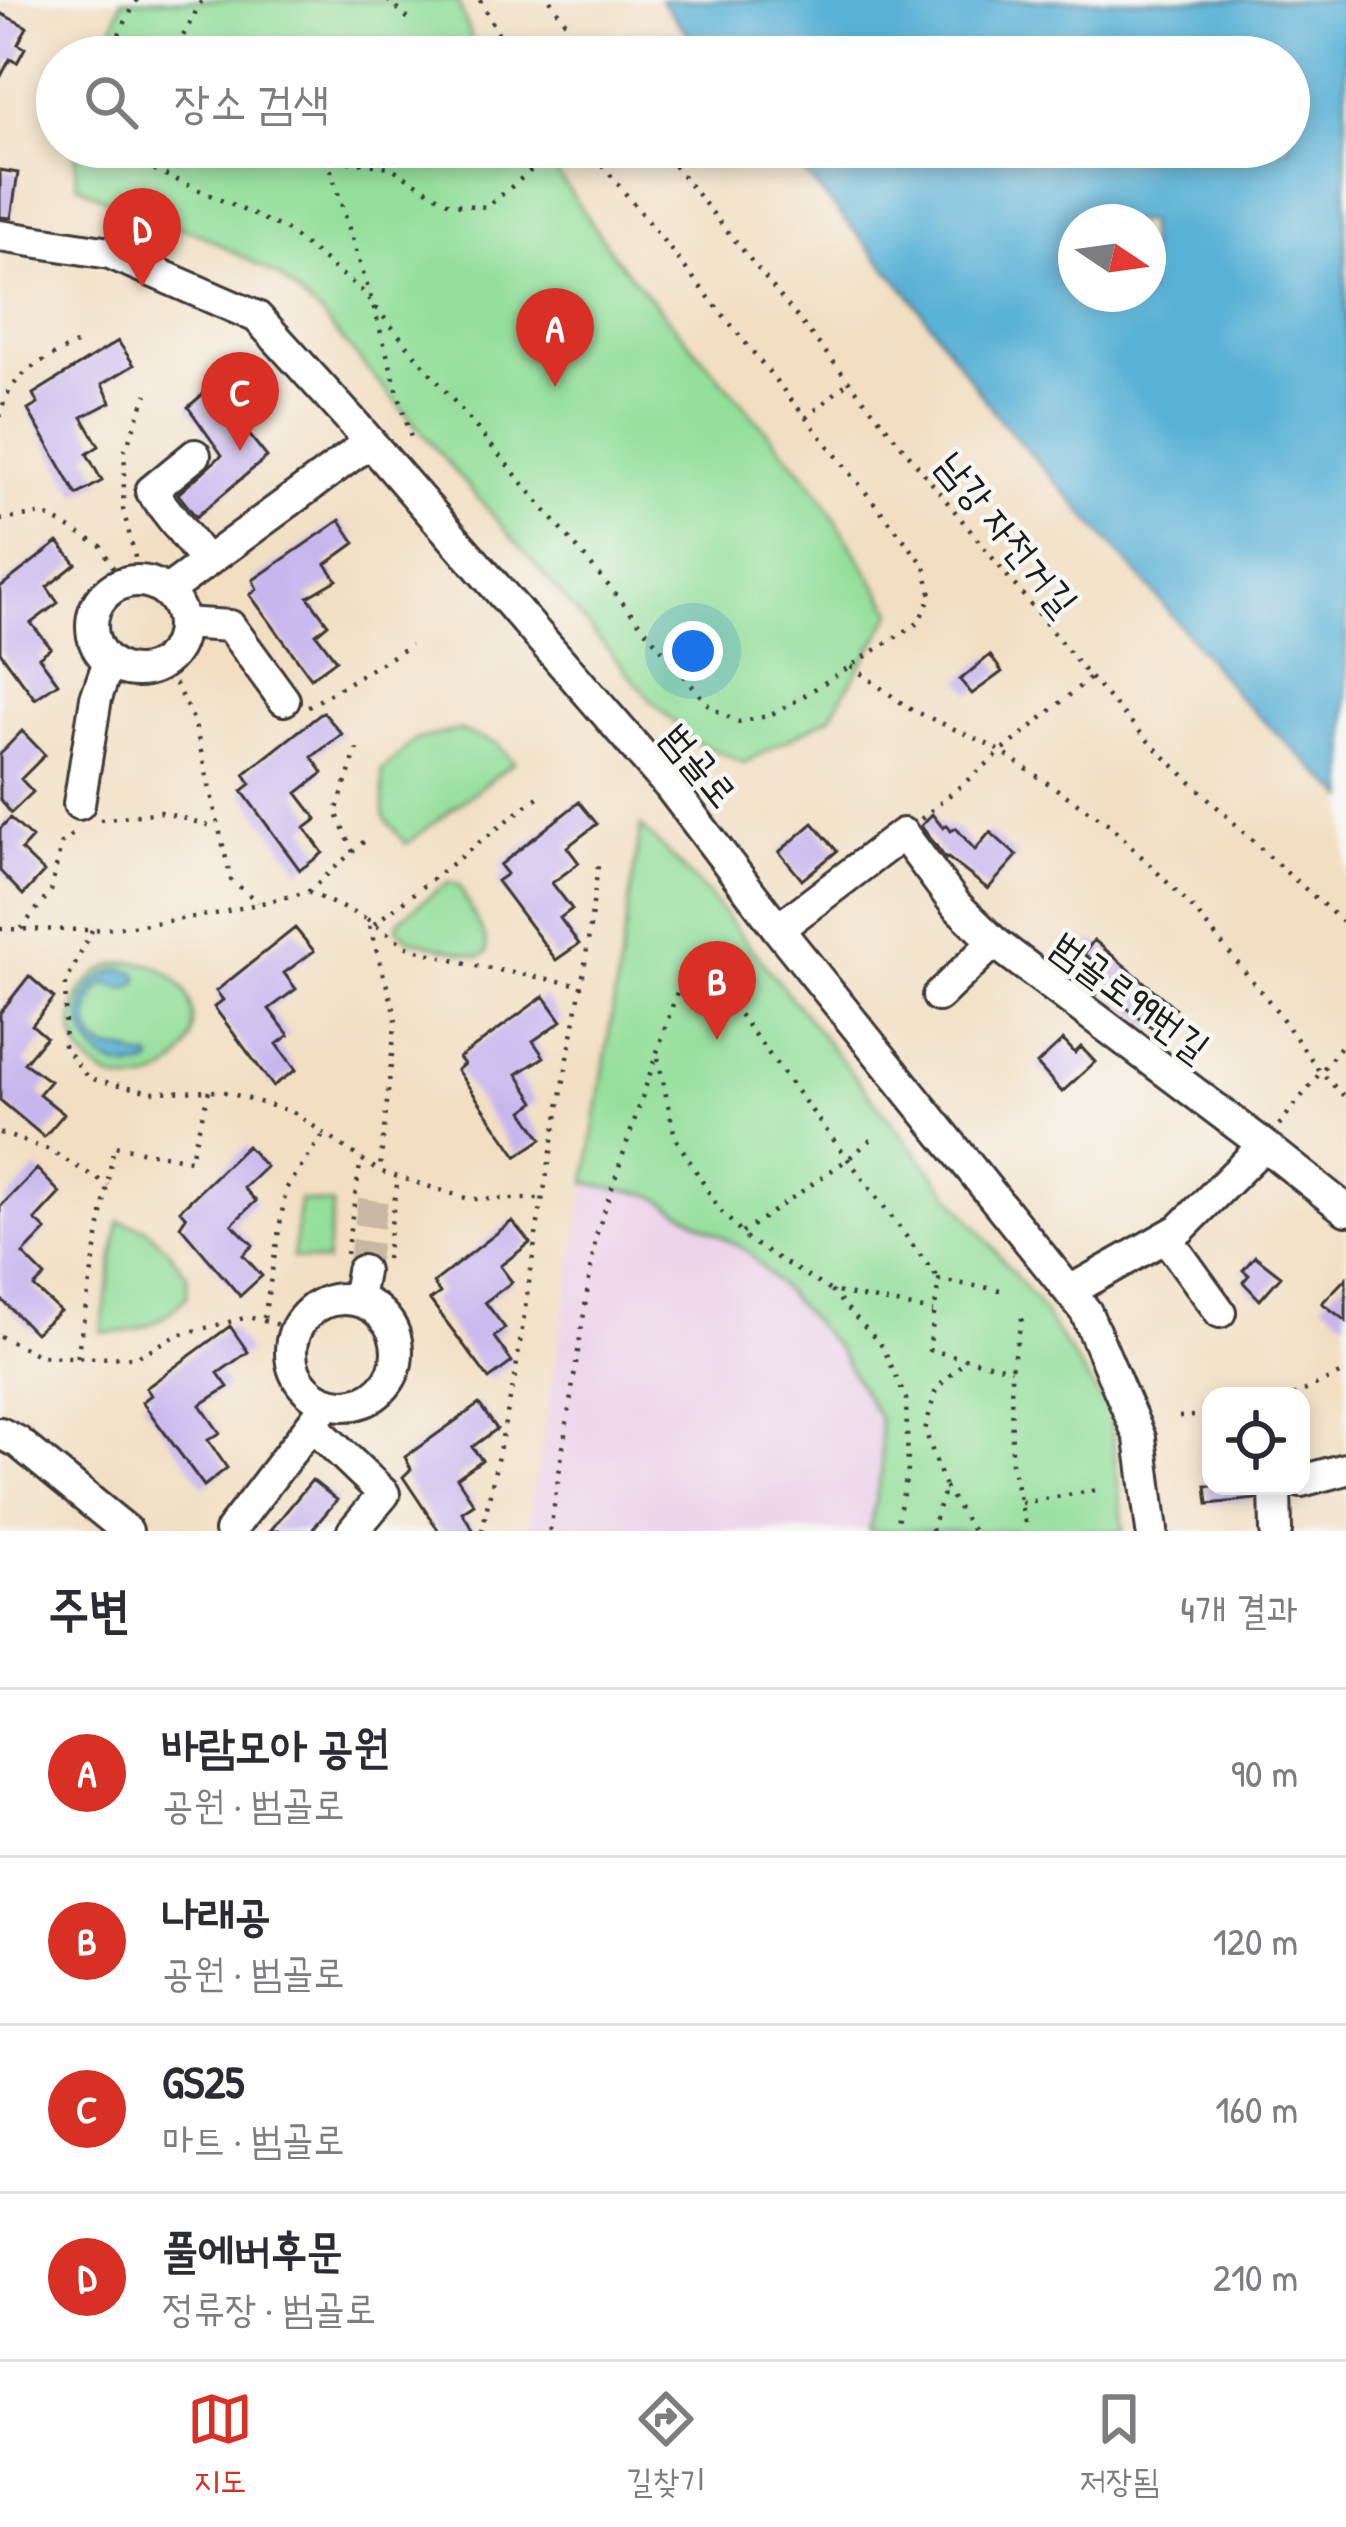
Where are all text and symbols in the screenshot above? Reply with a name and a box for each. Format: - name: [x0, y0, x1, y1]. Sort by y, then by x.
- search box: [36, 36, 1310, 168]
- icon: search: [78, 69, 144, 135]
- text: 장소 검색: [174, 71, 329, 132]
- pin: D: [103, 188, 181, 287]
- north arrow: [1058, 204, 1166, 312]
- pin: A: [516, 288, 594, 387]
- pin: C: [201, 352, 279, 451]
- street label: 남강 자전거길: [926, 439, 1091, 626]
- your location: [663, 621, 723, 681]
- street label: 범골로: [650, 711, 751, 818]
- street label: 범골로99번길: [1041, 919, 1221, 1073]
- pin: B: [678, 941, 756, 1040]
- map controls: [1202, 1387, 1310, 1495]
- button: locate: [1202, 1387, 1310, 1495]
- text: 주변: [48, 1574, 130, 1643]
- text: 4개 결과: [1180, 1582, 1298, 1635]
- text: 바람모아 공원: [162, 1715, 390, 1776]
- text: A: [77, 1746, 97, 1799]
- text: 90 m: [1231, 1746, 1298, 1799]
- text: 공원 · 범골로: [162, 1777, 345, 1830]
- text: 나래공: [162, 1883, 271, 1944]
- text: B: [77, 1914, 97, 1967]
- text: 120 m: [1213, 1914, 1298, 1967]
- text: 공원 · 범골로: [162, 1945, 345, 1998]
- text: GS25: [162, 2051, 244, 2112]
- text: C: [76, 2082, 98, 2135]
- text: 160 m: [1215, 2082, 1298, 2135]
- text: 마트 · 범골로: [162, 2112, 345, 2165]
- text: 풀에버후문: [162, 2219, 343, 2280]
- text: D: [78, 2250, 96, 2303]
- text: 210 m: [1213, 2250, 1298, 2303]
- text: 정류장 · 범골로: [162, 2281, 376, 2334]
- tab: 지도: [187, 2386, 253, 2503]
- tab: 길찾기: [626, 2386, 706, 2503]
- tab: 저장됨: [1080, 2386, 1159, 2503]

